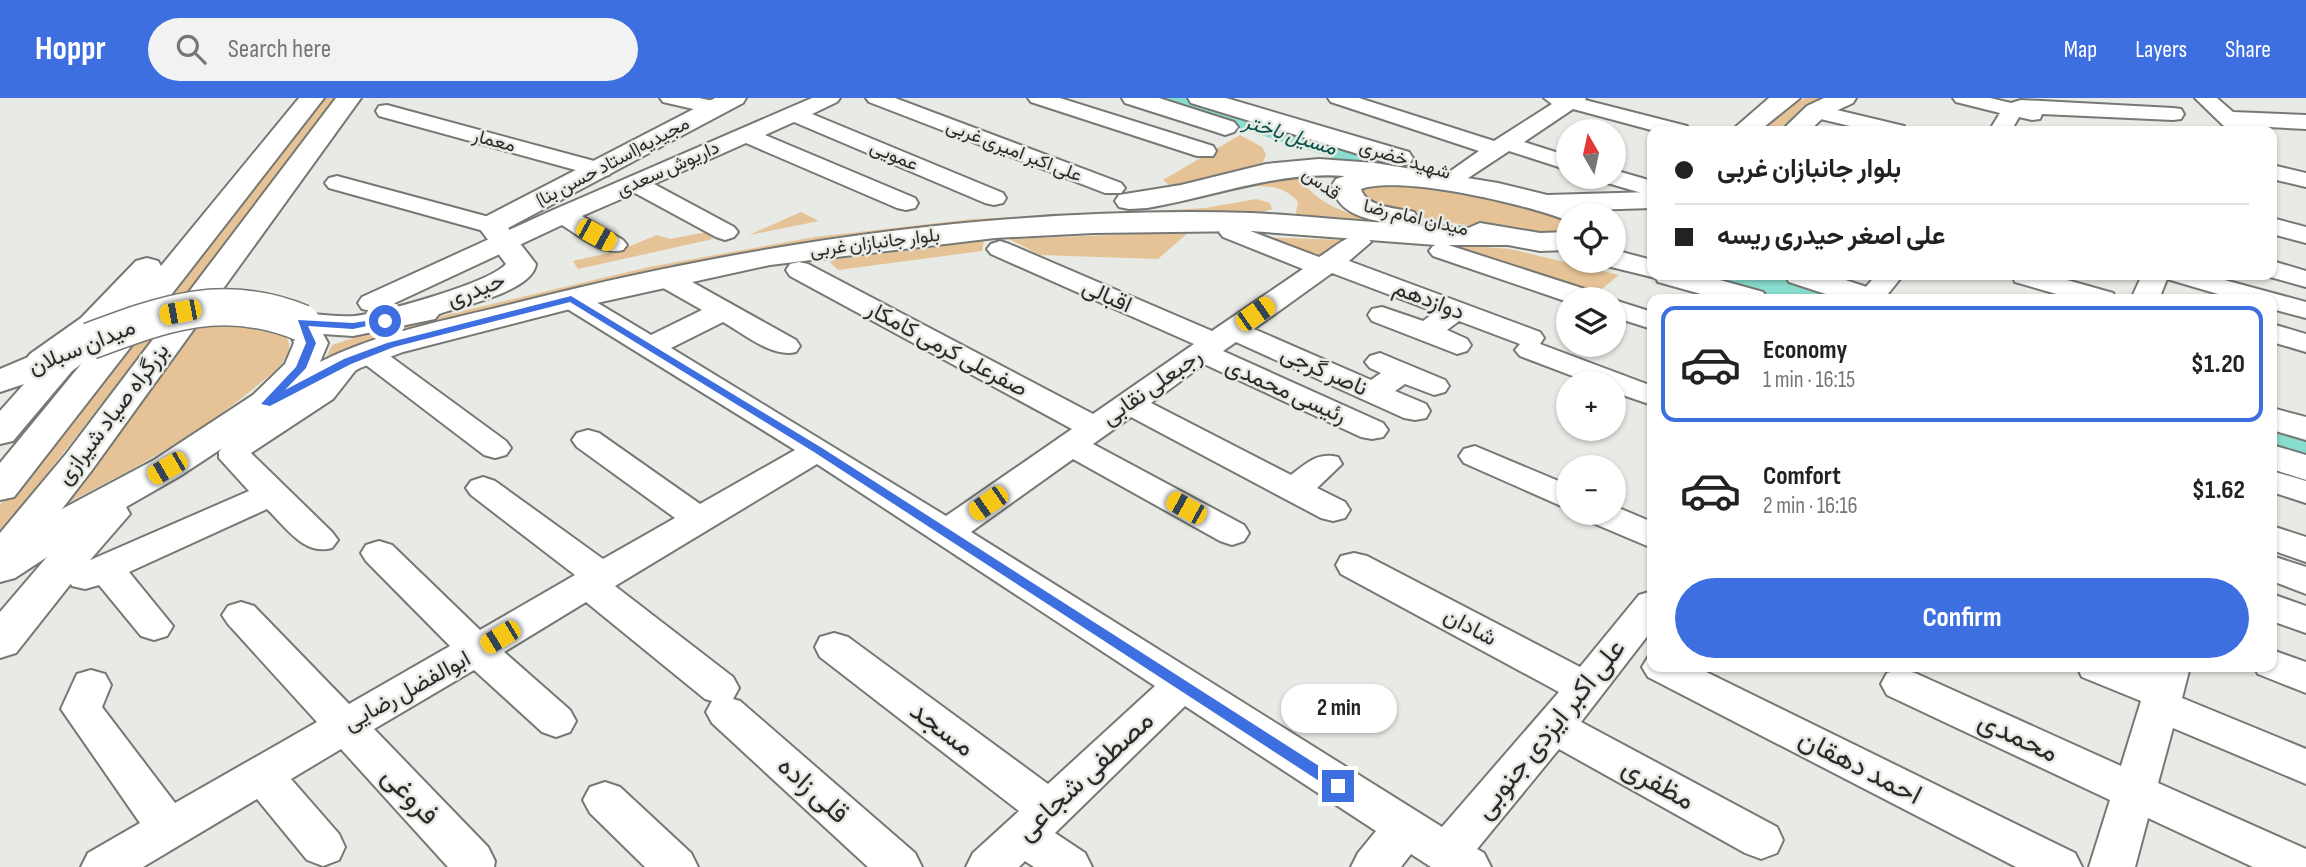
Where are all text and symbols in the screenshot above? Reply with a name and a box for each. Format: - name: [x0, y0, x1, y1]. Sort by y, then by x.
- search box: [148, 18, 638, 81]
- text: Hoppr: [35, 29, 106, 69]
- icon: search: [172, 30, 210, 68]
- text: Search here: [228, 34, 331, 65]
- text: Map: [2064, 35, 2097, 64]
- text: Layers: [2135, 35, 2187, 64]
- text: Share: [2225, 35, 2271, 64]
- water label: مسیل باختر: [1239, 108, 1340, 161]
- street label: مجیدیه(استاد حسن بنا): [532, 112, 694, 212]
- street label: علی اکبر امیری غربی: [943, 115, 1085, 187]
- north arrow: [1556, 119, 1626, 189]
- map controls: [1556, 119, 1626, 525]
- street label: معمار: [469, 124, 518, 158]
- street label: شهید خضری: [1357, 135, 1453, 185]
- street label: داریوش سعدی: [613, 136, 723, 202]
- street label: عمویی: [866, 136, 922, 176]
- text: بلوار جانبازان غربی: [1717, 154, 1901, 185]
- street label: قدس: [1298, 163, 1344, 205]
- street label: میدان امام رضا: [1361, 195, 1471, 241]
- button: locate: [1556, 203, 1626, 273]
- car: [573, 216, 620, 254]
- text: علی اصغر حیدری ریسه: [1717, 221, 1945, 252]
- street label: بلوار جانبازان غربی: [809, 224, 941, 262]
- street label: حیدری: [443, 266, 509, 314]
- street label: اقبالی: [1078, 273, 1136, 319]
- street label: دوازدهم: [1389, 274, 1469, 326]
- button: layers: [1556, 287, 1626, 357]
- car: [1232, 293, 1279, 335]
- street label: صفرعلی کرمی کامکار: [861, 294, 1032, 403]
- car: [158, 298, 203, 326]
- route start: [369, 305, 401, 337]
- street label: میدان سبلان: [24, 313, 140, 381]
- icon: car: [1679, 333, 1742, 396]
- text: Economy: [1763, 335, 1847, 366]
- street label: بزرگراه صیاد شیرازی: [50, 337, 176, 491]
- street label: ناصر گرجی: [1276, 340, 1372, 402]
- street label: رجبعلی نقابی: [1096, 342, 1208, 432]
- text: $1.20: [2191, 349, 2245, 380]
- street label: رئیسی محمدی: [1221, 352, 1351, 430]
- text: 1 min · 16:15: [1763, 366, 1855, 394]
- button: +: [1556, 371, 1626, 441]
- car: [144, 448, 191, 488]
- button: −: [1556, 455, 1626, 525]
- icon: car: [1679, 459, 1742, 522]
- text: Comfort: [1763, 461, 1841, 492]
- text: $1.62: [2192, 475, 2245, 506]
- car: [965, 482, 1012, 524]
- car: [1163, 489, 1210, 527]
- text: 2 min · 16:16: [1763, 492, 1858, 520]
- button: Confirm: [1675, 578, 2249, 658]
- street label: شادان: [1439, 601, 1501, 653]
- car: [477, 617, 524, 657]
- street label: علی اکبر ایزدی جنوبی: [1467, 632, 1633, 826]
- street label: ابوالفضل رضایی: [338, 645, 476, 737]
- callout: 2 min: [1280, 684, 1396, 734]
- street label: مسجد: [903, 694, 981, 764]
- text: 2 min: [1317, 694, 1361, 722]
- street label: مصطفی شجاعی: [1009, 704, 1161, 848]
- street label: محمدی: [1973, 704, 2063, 770]
- street label: احمد دهقان: [1793, 722, 1927, 812]
- street label: قلی زاده: [770, 749, 856, 831]
- street label: مظفری: [1616, 751, 1700, 817]
- street label: فروغی: [374, 760, 446, 832]
- route end: [1322, 770, 1354, 802]

